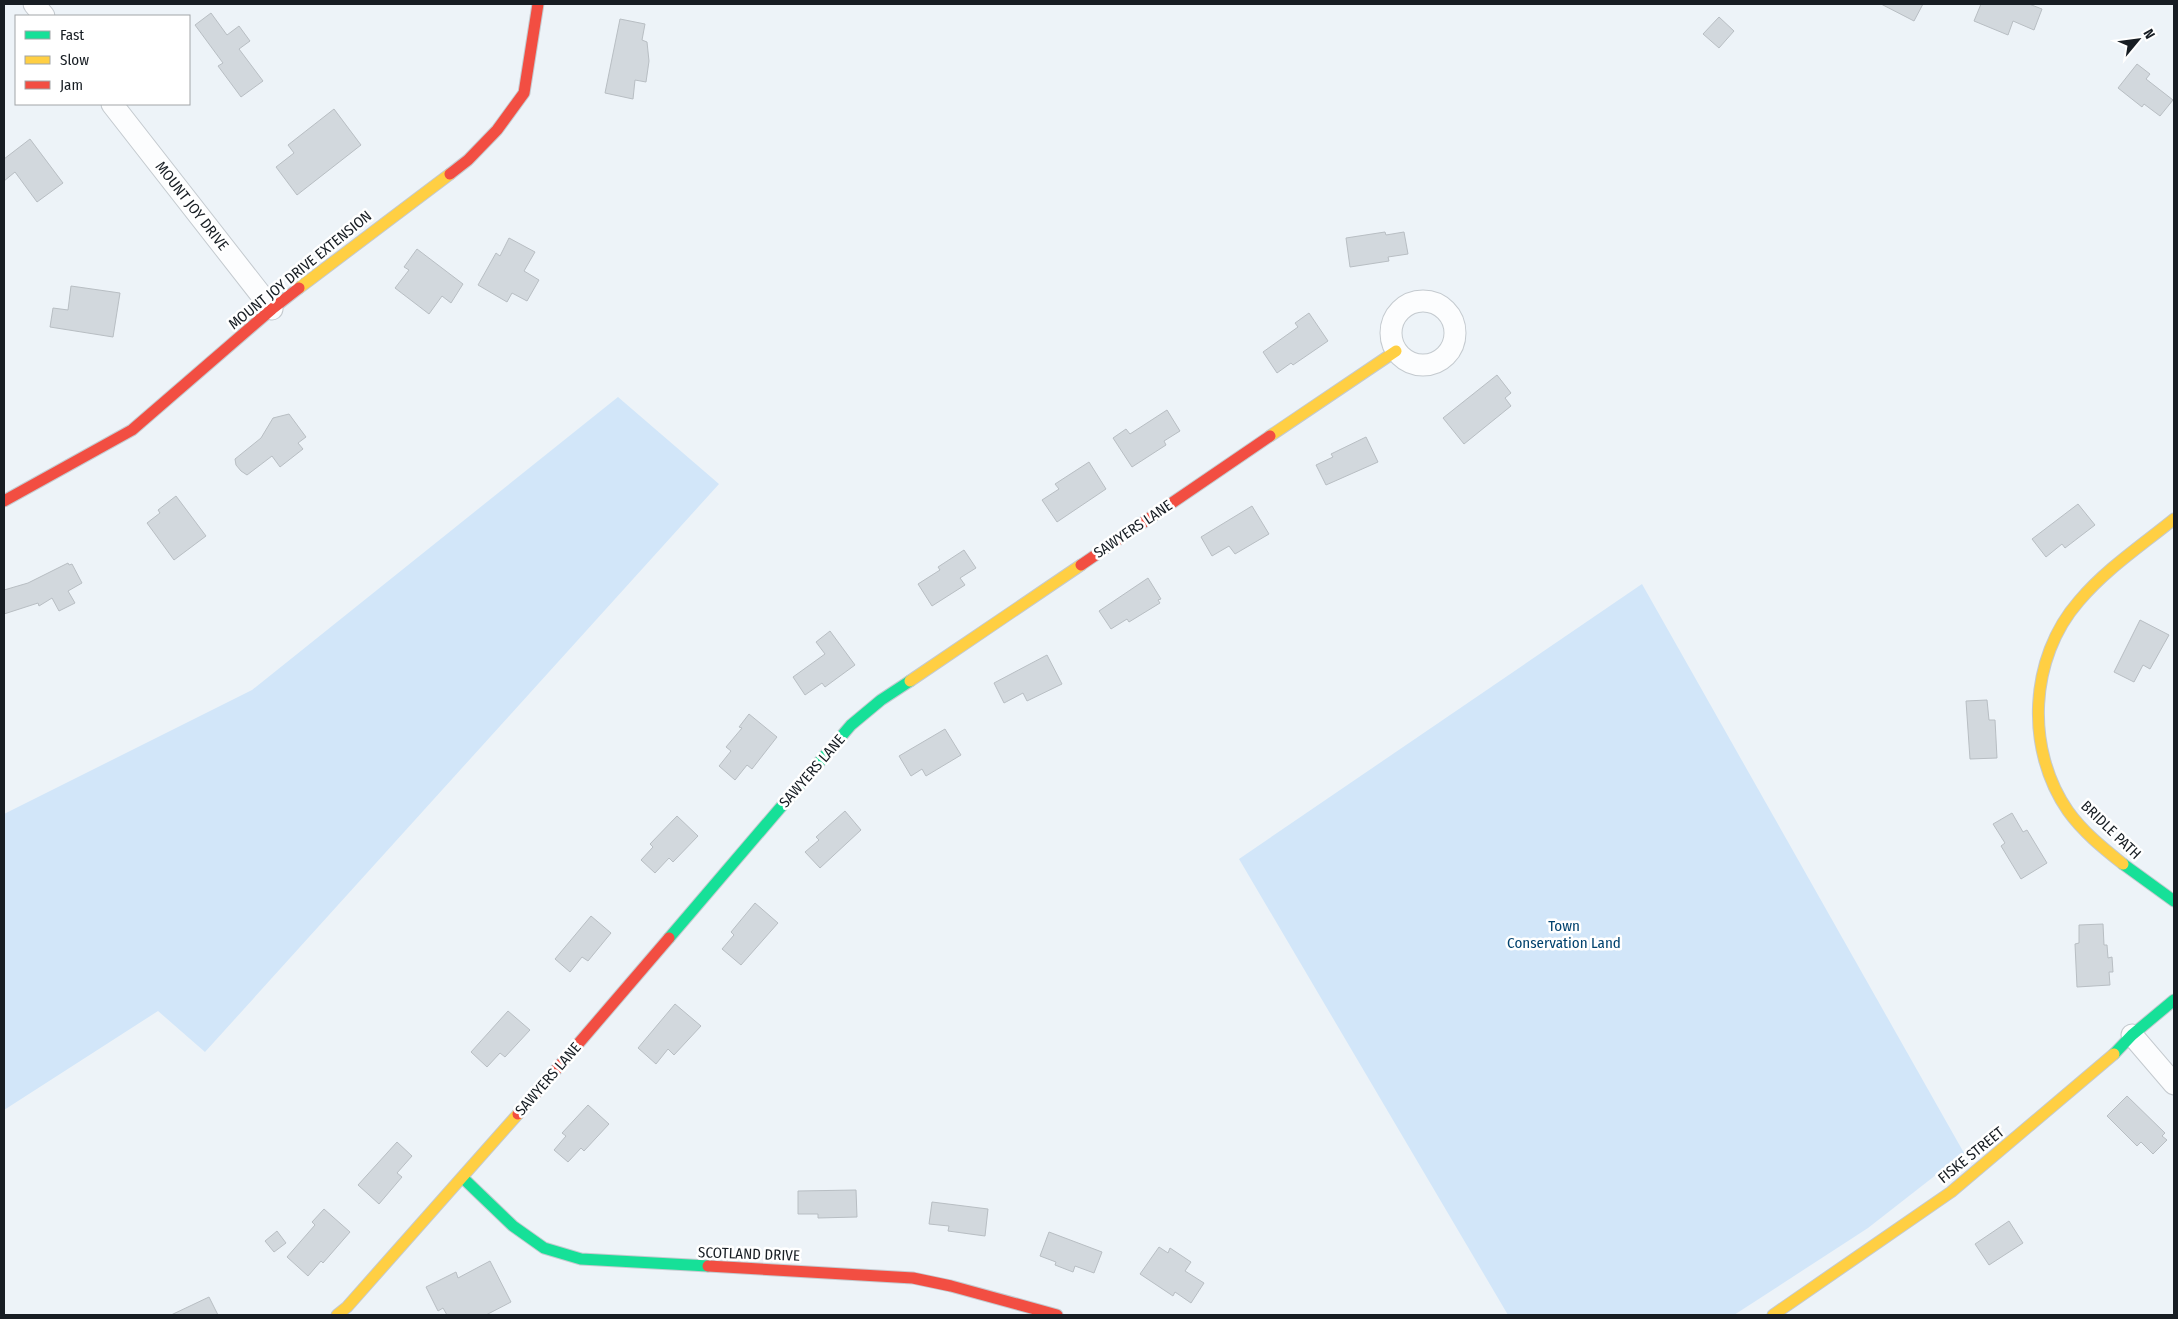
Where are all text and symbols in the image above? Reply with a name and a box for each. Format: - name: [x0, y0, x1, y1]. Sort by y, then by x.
- legend: [15, 15, 190, 105]
- north arrow: [2113, 15, 2163, 65]
- text: Fast: [60, 26, 84, 44]
- text: N: [2139, 26, 2158, 42]
- text: Slow: [60, 51, 89, 69]
- text: Jam: [60, 76, 83, 94]
- street label: MOUNT JOY DRIVE: [152, 158, 232, 254]
- street label: MOUNT JOY DRIVE EXTENSION: [225, 207, 375, 333]
- street label: SAWYERS LANE: [1090, 496, 1176, 562]
- street label: SAWYERS LANE: [775, 731, 849, 811]
- street label: BRIDLE PATH: [2077, 797, 2145, 863]
- park label: Town Conservation Land: [1507, 917, 1621, 952]
- street label: SAWYERS LANE: [511, 1039, 585, 1119]
- street label: FISKE STREET: [1934, 1123, 2008, 1187]
- street label: SCOTLAND DRIVE: [698, 1243, 800, 1265]

